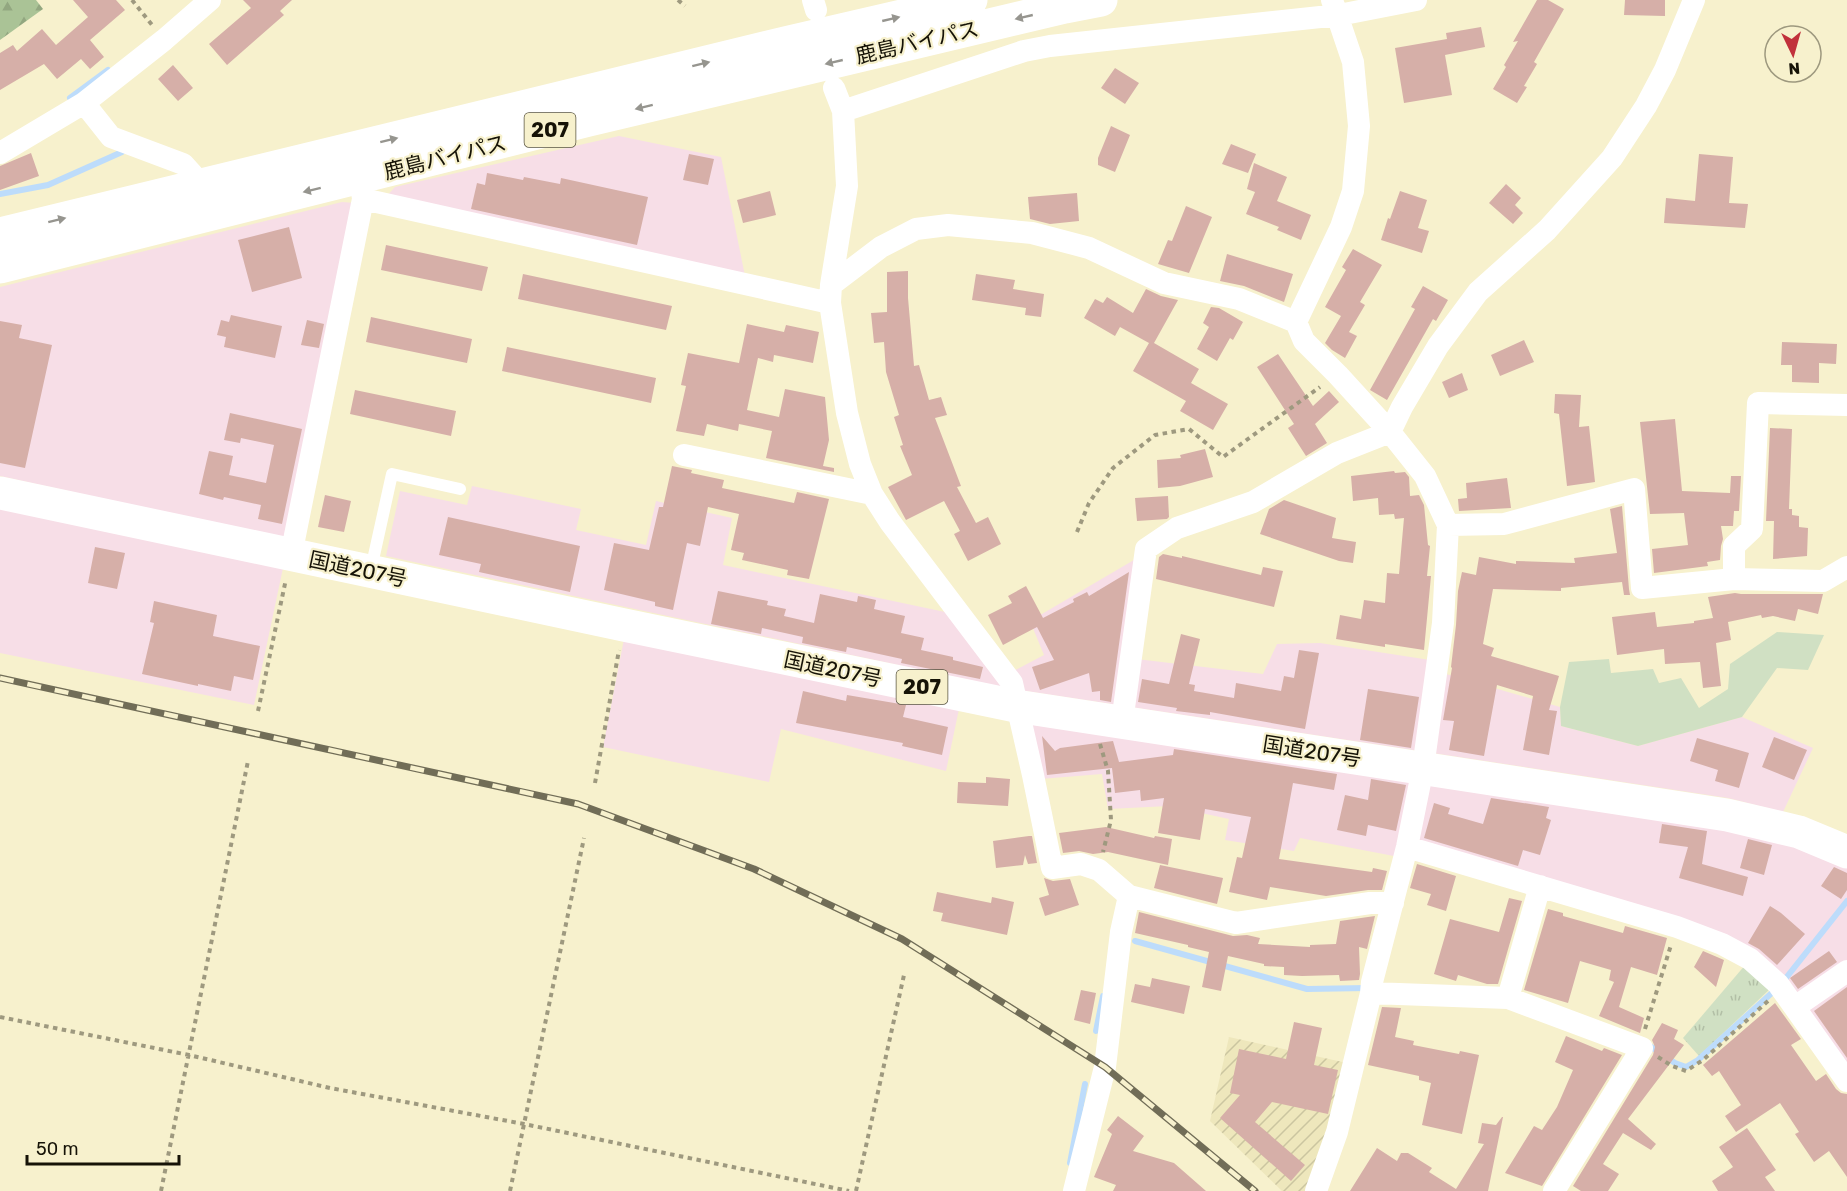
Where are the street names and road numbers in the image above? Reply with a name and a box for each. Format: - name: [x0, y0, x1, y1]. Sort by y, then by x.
- street label: 鹿島バイパス: [853, 16, 981, 68]
- road number: 207: [524, 113, 576, 147]
- street label: 鹿島バイパス: [381, 130, 509, 184]
- street label: 国道207号: [307, 546, 409, 592]
- street label: 国道207号: [782, 646, 884, 692]
- road number: 207: [896, 670, 948, 704]
- street label: 国道207号: [1261, 731, 1363, 771]

